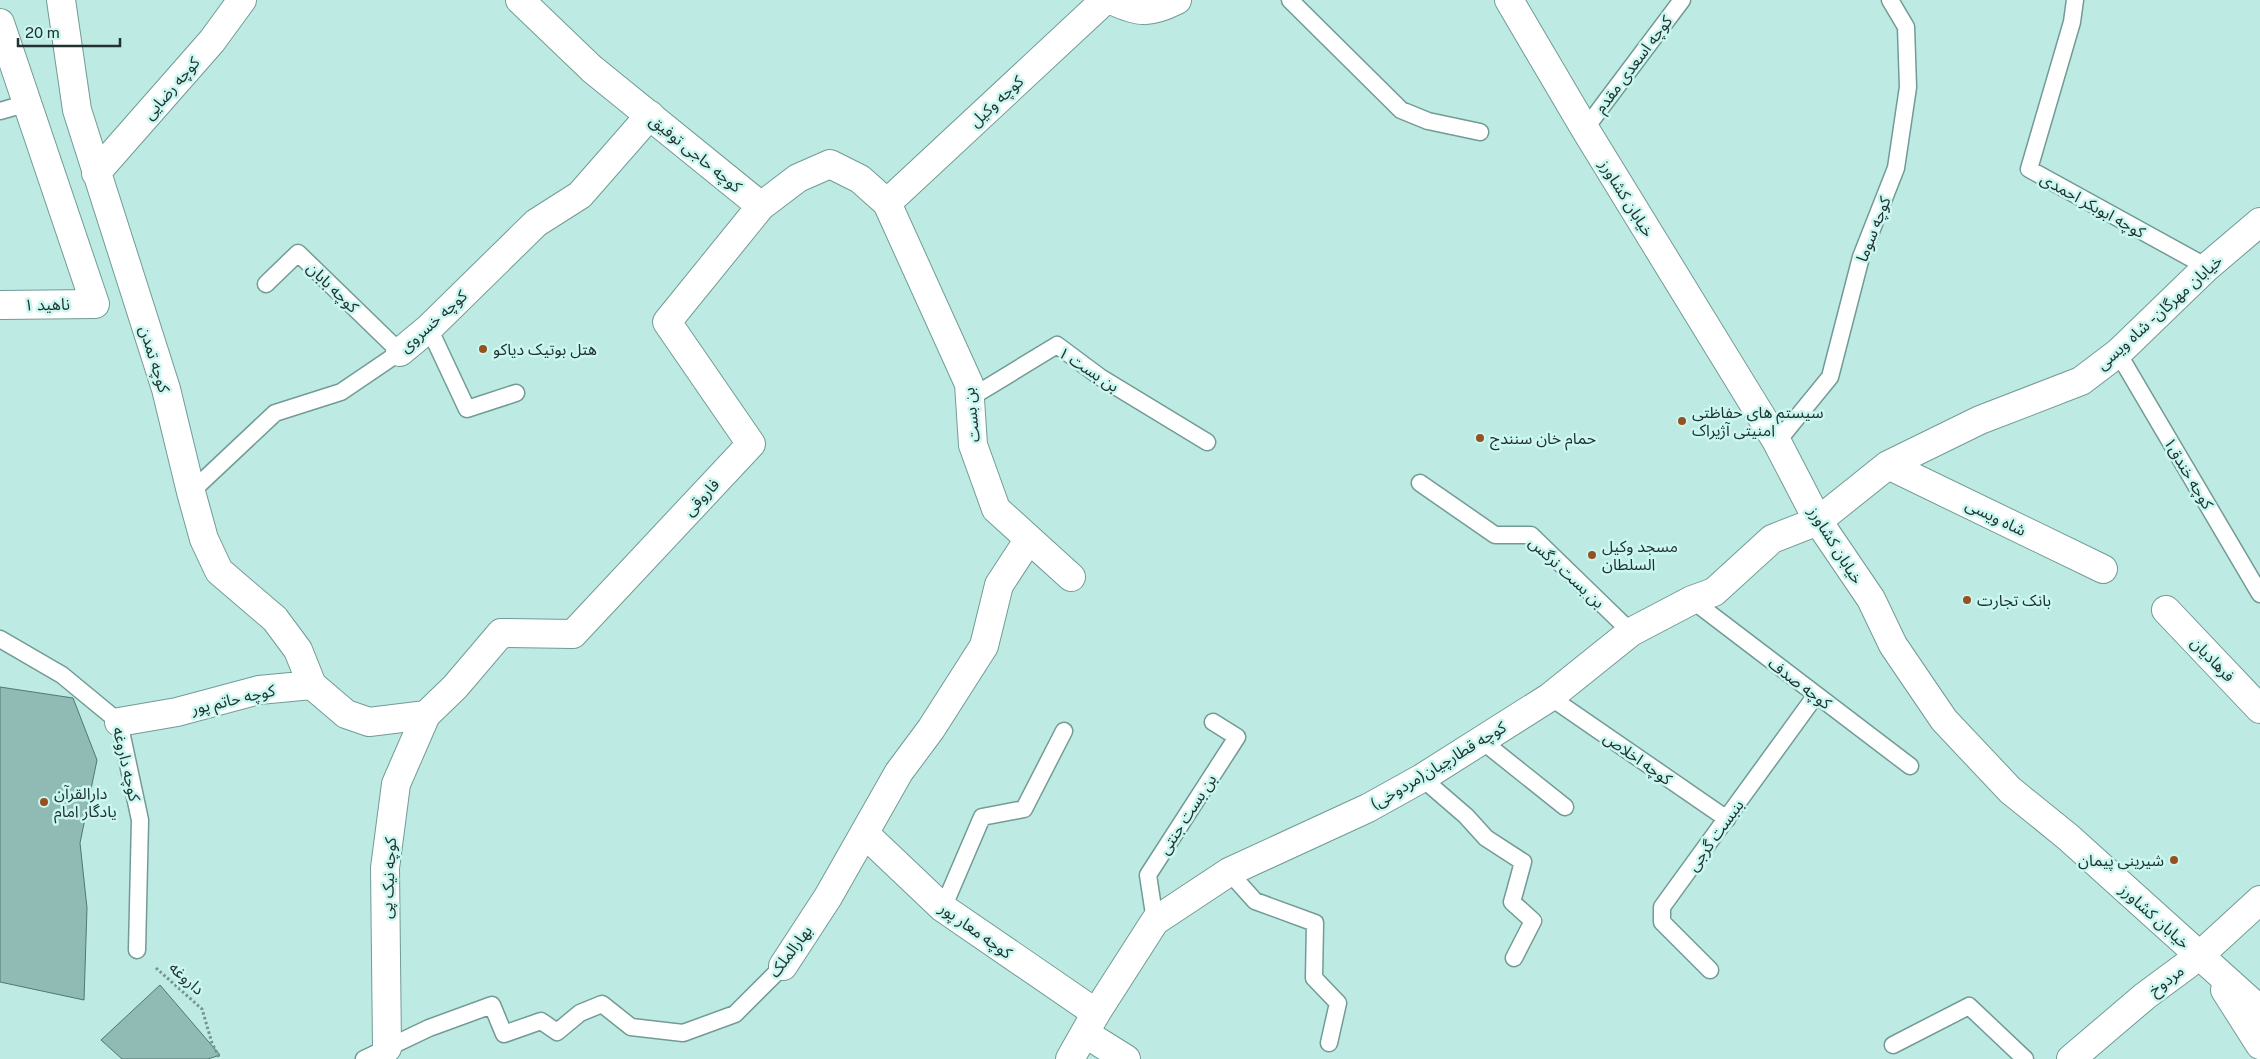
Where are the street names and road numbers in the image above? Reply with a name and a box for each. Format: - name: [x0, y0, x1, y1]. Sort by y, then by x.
- street label: کوچه اسعدی مقدم: [1591, 12, 1679, 119]
- street label: کوچه رضایی: [139, 53, 205, 124]
- street label: کوچه وکیل: [965, 71, 1028, 132]
- street label: کوچه حاجی توفیق: [645, 111, 746, 197]
- street label: خیابان کشاورز: [1595, 155, 1658, 240]
- street label: کوچه ابوبکر احمدی: [2037, 169, 2149, 243]
- street label: کوچه سوما: [1852, 193, 1896, 265]
- street label: خیابان مهرگان - شاه ویسی: [2093, 251, 2226, 374]
- street label: کوچه بابان: [302, 258, 363, 317]
- street label: کوچه خسروی: [396, 286, 472, 357]
- street label: ناهید ۱: [24, 295, 70, 314]
- street label: کوچه تمدن: [134, 323, 174, 395]
- street label: بن بست ۱: [1055, 343, 1123, 396]
- street label: بن بست: [959, 386, 984, 443]
- street label: کوچه خندق۱: [2159, 434, 2218, 513]
- street label: فاروقی: [679, 475, 723, 520]
- street label: شاه ویسی: [1962, 495, 2029, 540]
- street label: خیابان کشاورز: [1804, 502, 1867, 587]
- street label: بن بست نرگس: [1525, 533, 1608, 612]
- street label: فرهادیان: [2187, 633, 2238, 686]
- street label: کوچه صدف: [1764, 654, 1835, 714]
- street label: کوچه حاتم پور: [188, 681, 278, 721]
- street label: کوچه قطارچیان(مردوخی): [1367, 717, 1510, 814]
- street label: کوچه داروغه: [108, 725, 144, 804]
- street label: کوچه اخلاص: [1599, 728, 1676, 790]
- street label: بن بست جنتی: [1154, 771, 1220, 858]
- street label: بنبست گرجی: [1683, 796, 1748, 875]
- street label: کوچه نیک پی: [377, 836, 401, 919]
- street label: خیابان کشاورز: [2115, 879, 2194, 953]
- street label: کوچه معار پور: [934, 898, 1016, 964]
- street label: بهارالملک: [765, 922, 816, 981]
- street label: داروغه: [165, 958, 208, 999]
- street label: مردوخ: [2145, 961, 2190, 1002]

